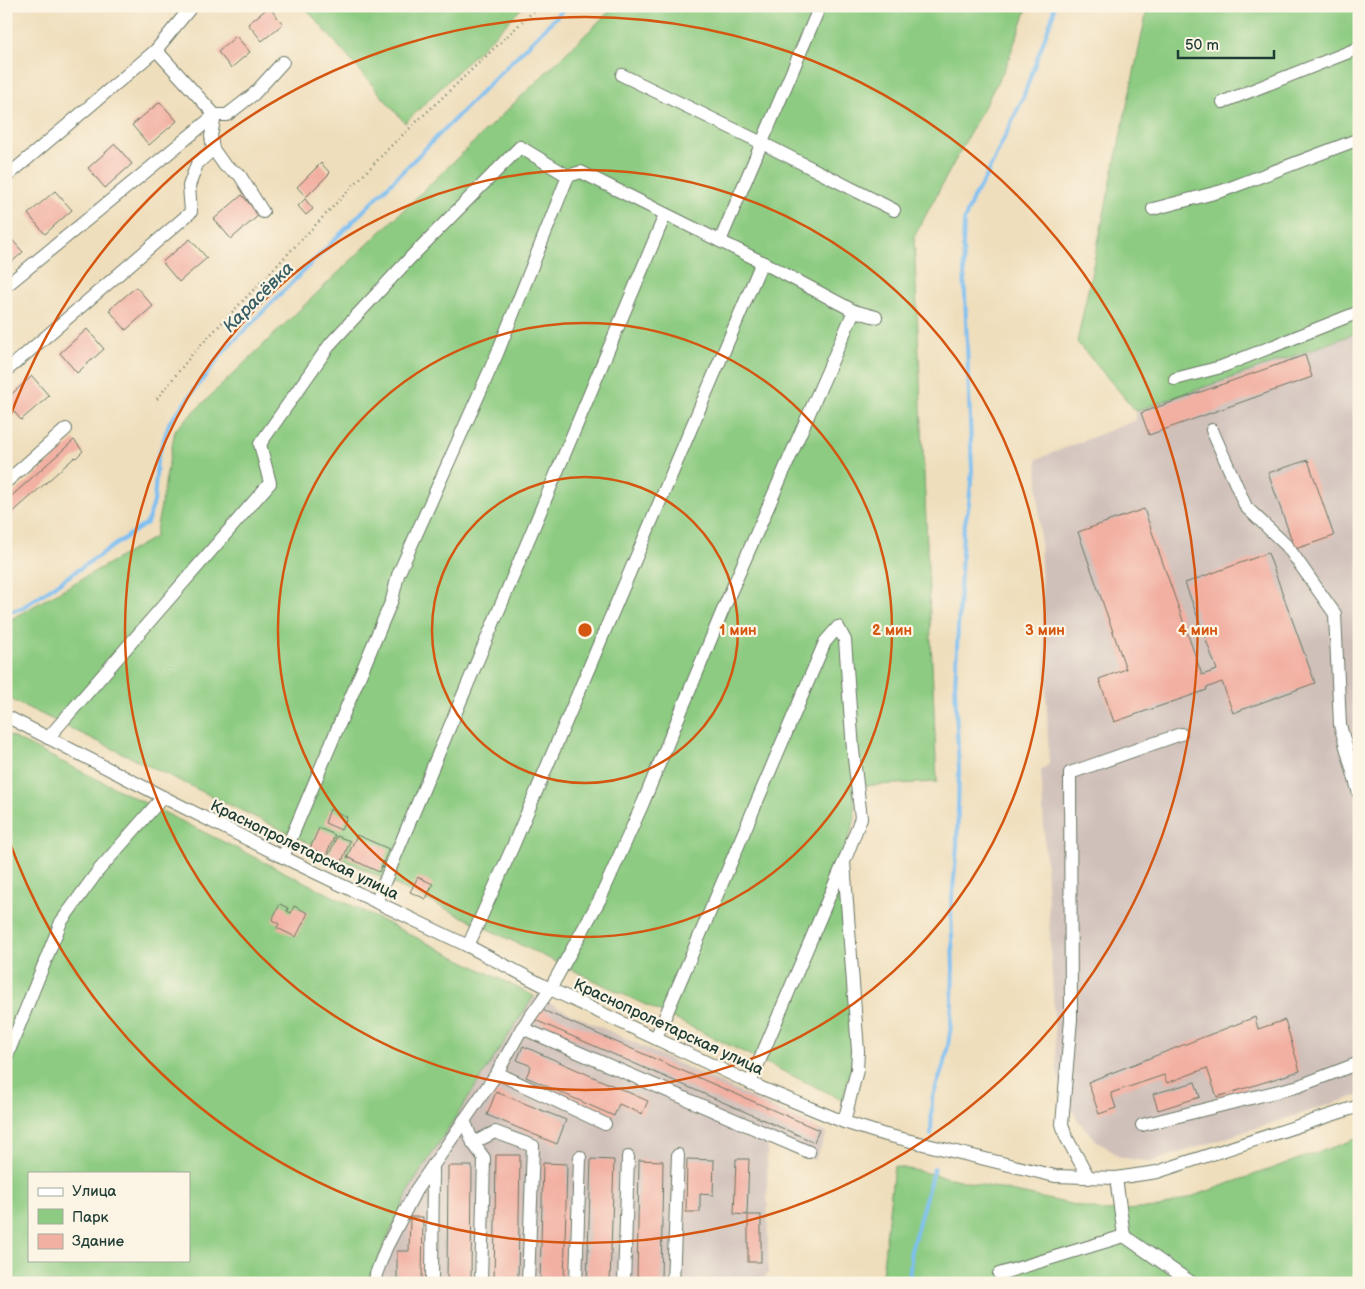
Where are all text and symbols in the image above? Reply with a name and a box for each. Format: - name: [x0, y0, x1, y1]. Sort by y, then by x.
- scale bar: [1178, 28, 1274, 60]
- text: 50 m: [1185, 36, 1219, 55]
- water label: Карасёвка: [219, 258, 298, 337]
- centre of rings: [576, 621, 594, 639]
- text: 1 мин: [719, 621, 757, 640]
- text: 2 мин: [872, 621, 912, 640]
- text: 3 мин: [1025, 621, 1065, 640]
- text: 4 мин: [1178, 621, 1218, 640]
- street label: Краснопролетарская улица: [207, 796, 402, 905]
- street label: Краснопролетарская улица: [570, 975, 767, 1080]
- legend: [28, 1172, 190, 1262]
- text: Улица: [72, 1182, 117, 1201]
- text: Парк: [72, 1208, 109, 1227]
- text: Здание: [72, 1232, 124, 1251]

